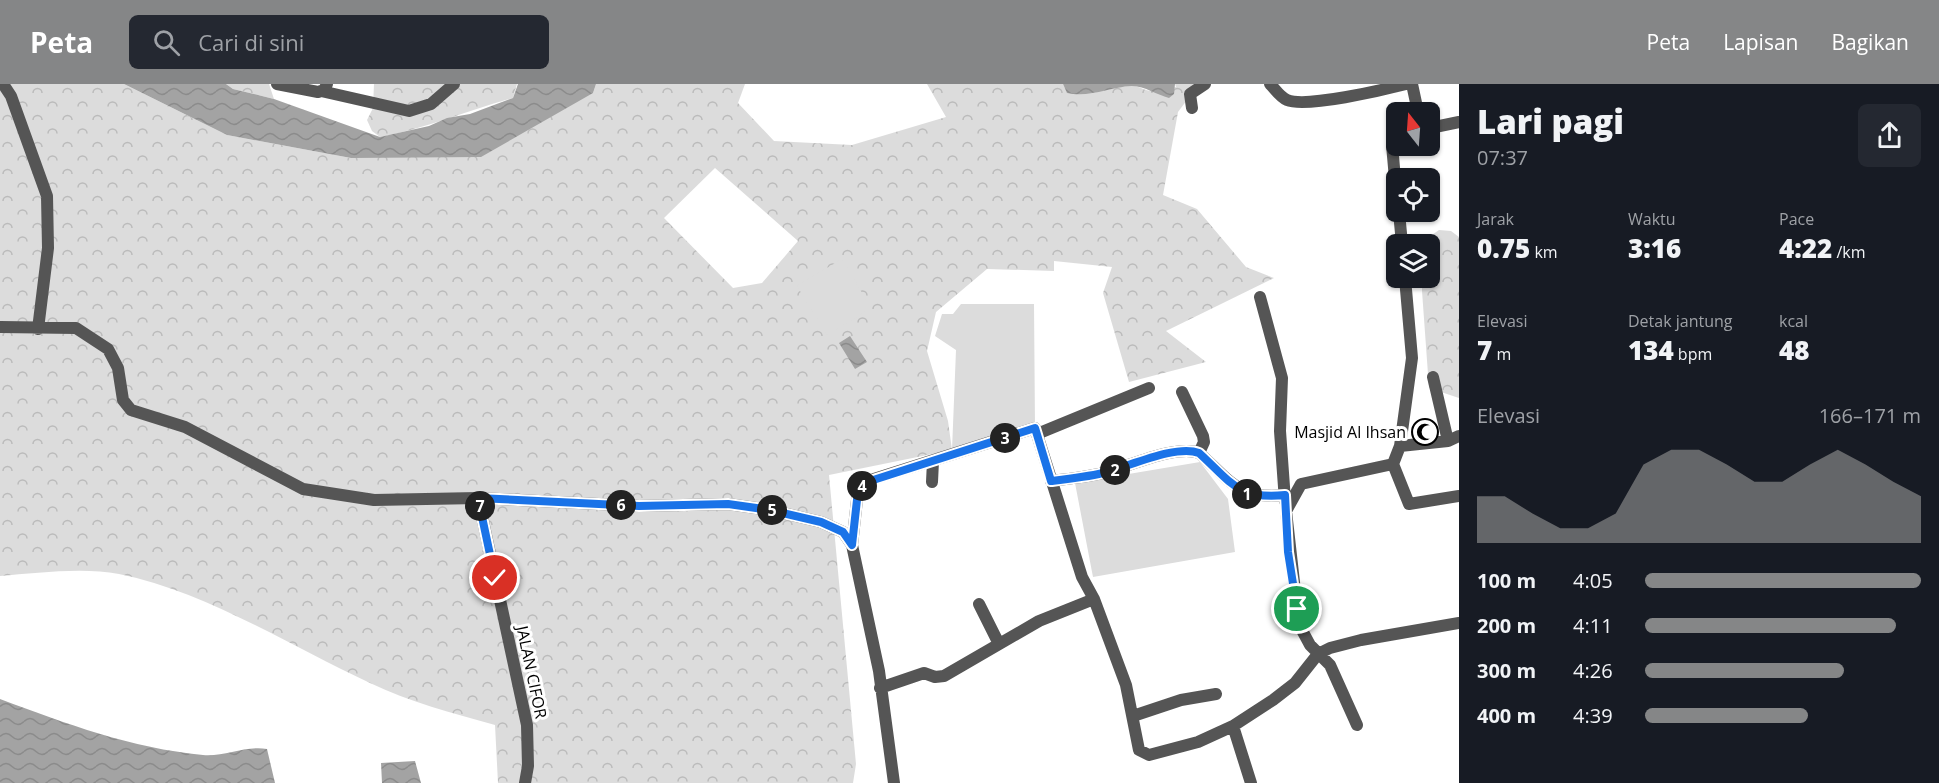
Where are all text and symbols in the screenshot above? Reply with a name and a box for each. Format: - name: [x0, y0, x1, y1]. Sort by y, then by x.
- search box: [129, 15, 549, 69]
- text: Peta: [30, 23, 93, 61]
- icon: search: [150, 26, 183, 59]
- text: Cari di sini: [198, 27, 304, 57]
- text: Peta: [1647, 28, 1690, 56]
- text: Lapisan: [1723, 28, 1798, 56]
- text: Bagikan: [1831, 28, 1909, 56]
- text: Lari pagi: [1477, 99, 1624, 144]
- north arrow: [1386, 102, 1440, 156]
- map controls: [1386, 102, 1440, 288]
- button: share: [1858, 104, 1921, 167]
- text: 07:37: [1477, 144, 1528, 171]
- button: locate: [1386, 168, 1440, 222]
- text: Jarak: [1477, 208, 1514, 230]
- text: Waktu: [1628, 208, 1676, 230]
- text: Pace: [1779, 208, 1814, 230]
- text: 0.75: [1477, 230, 1530, 266]
- text: 3:16: [1628, 230, 1681, 266]
- text: 4:22: [1779, 230, 1832, 266]
- button: layers: [1386, 234, 1440, 288]
- text: km: [1530, 241, 1558, 263]
- text: /km: [1832, 241, 1865, 263]
- text: Elevasi: [1477, 310, 1527, 332]
- text: Detak jantung: [1628, 310, 1733, 332]
- text: kcal: [1779, 310, 1808, 332]
- text: 7: [1477, 332, 1492, 368]
- text: 134: [1628, 332, 1674, 368]
- text: 48: [1779, 332, 1809, 368]
- text: m: [1492, 343, 1511, 365]
- text: bpm: [1674, 343, 1712, 365]
- text: Elevasi: [1477, 402, 1540, 429]
- text: 166–171 m: [1819, 402, 1921, 429]
- mosque icon: Masjid Al Ihsan: [1410, 417, 1440, 447]
- place label: Masjid Al Ihsan: [1294, 421, 1406, 443]
- pin: 3: [990, 423, 1020, 453]
- text: 3: [1000, 427, 1010, 449]
- pin: 2: [1100, 455, 1130, 485]
- text: 2: [1110, 459, 1120, 481]
- pin: 4: [847, 471, 877, 501]
- text: 4: [857, 475, 867, 497]
- pin: 1: [1232, 479, 1262, 509]
- text: 1: [1242, 483, 1252, 505]
- pin: 6: [606, 490, 636, 520]
- pin: 7: [465, 491, 495, 521]
- text: 6: [616, 494, 626, 516]
- text: 7: [475, 495, 485, 517]
- pin: 5: [757, 495, 787, 525]
- text: 5: [767, 499, 777, 521]
- pin: [469, 552, 520, 603]
- icon: check: [478, 561, 511, 594]
- text: 100 m: [1477, 567, 1536, 594]
- text: 4:05: [1573, 567, 1613, 594]
- pin: [1271, 583, 1322, 634]
- icon: arrive: [1280, 592, 1313, 625]
- text: 200 m: [1477, 612, 1536, 639]
- text: 4:11: [1573, 612, 1613, 639]
- street label: JALAN CIFOR: [511, 622, 553, 720]
- text: 300 m: [1477, 657, 1536, 684]
- text: 4:26: [1573, 657, 1613, 684]
- text: 400 m: [1477, 702, 1536, 729]
- text: 4:39: [1573, 702, 1613, 729]

